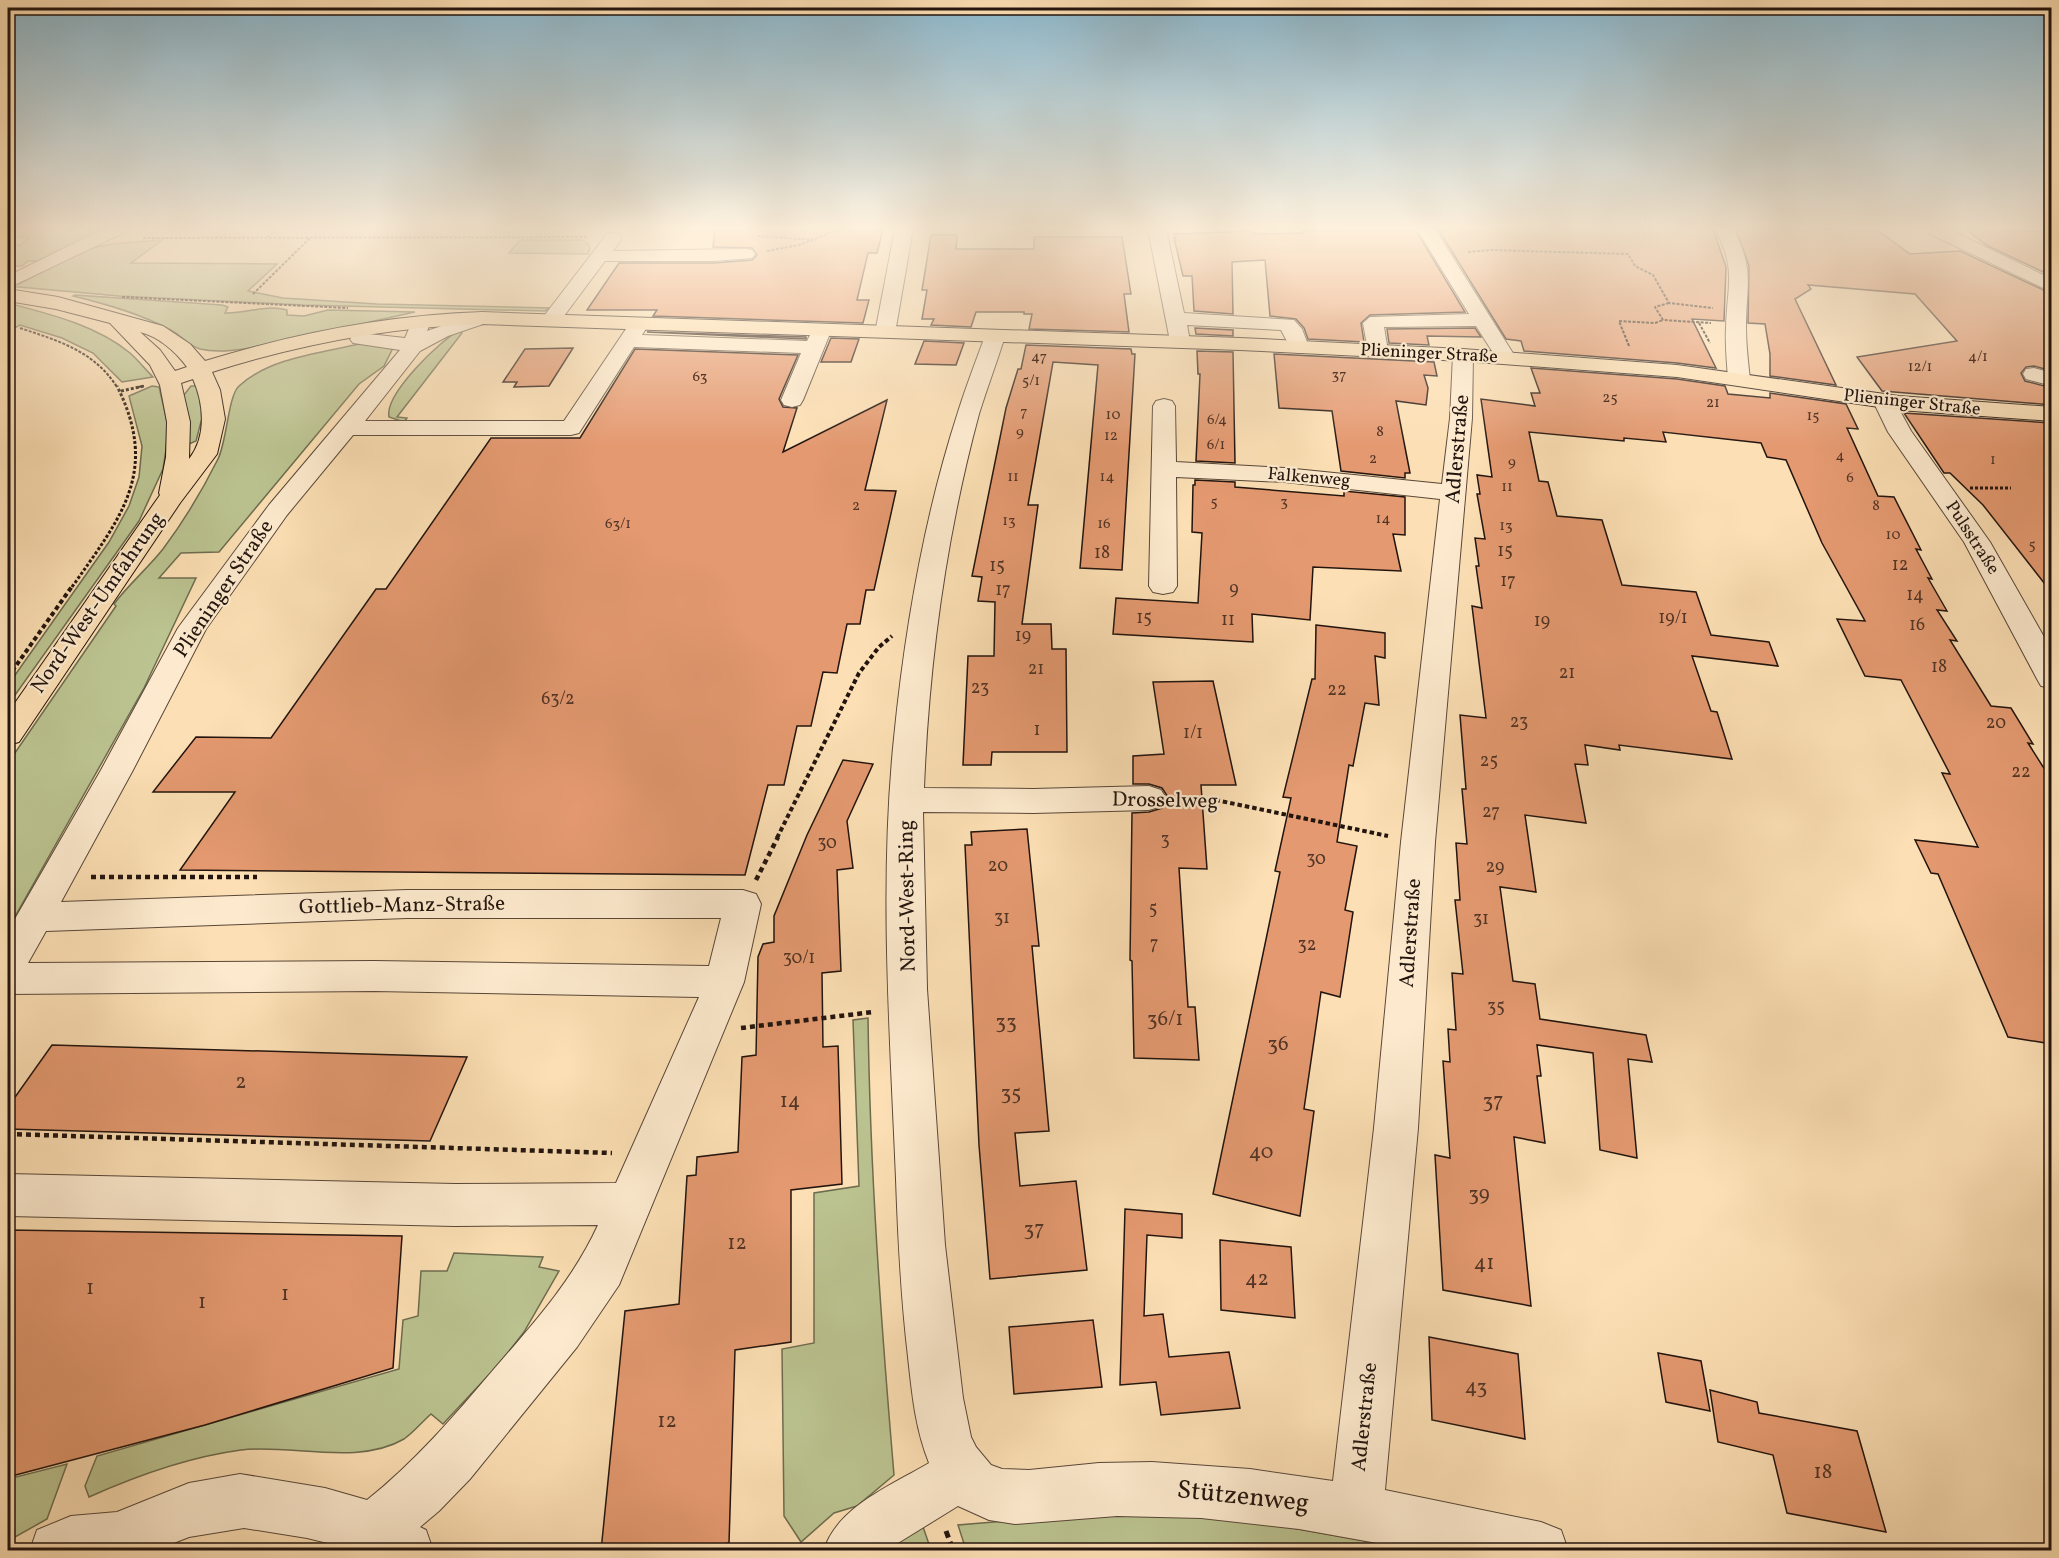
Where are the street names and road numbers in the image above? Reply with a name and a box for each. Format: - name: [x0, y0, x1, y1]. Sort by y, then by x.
- street label: Plieninger Straße: [1360, 338, 1498, 370]
- street label: Plieninger Straße: [1842, 383, 1982, 423]
- street label: Adlerstraße: [1439, 393, 1477, 505]
- street label: Falkenweg: [1267, 462, 1351, 494]
- street label: Pulsstraße: [1939, 496, 2005, 580]
- street label: Nord-West-Umfahrung: [24, 506, 172, 700]
- street label: Plieninger Straße: [167, 514, 281, 664]
- street label: Drosselweg: [1112, 786, 1218, 816]
- street label: Nord-West-Ring: [892, 820, 924, 972]
- street label: Adlerstraße: [1393, 877, 1429, 989]
- street label: Gottlieb-Manz-Straße: [299, 890, 505, 922]
- street label: Adlerstraße: [1345, 1361, 1385, 1473]
- street label: Stützenweg: [1175, 1472, 1311, 1522]

